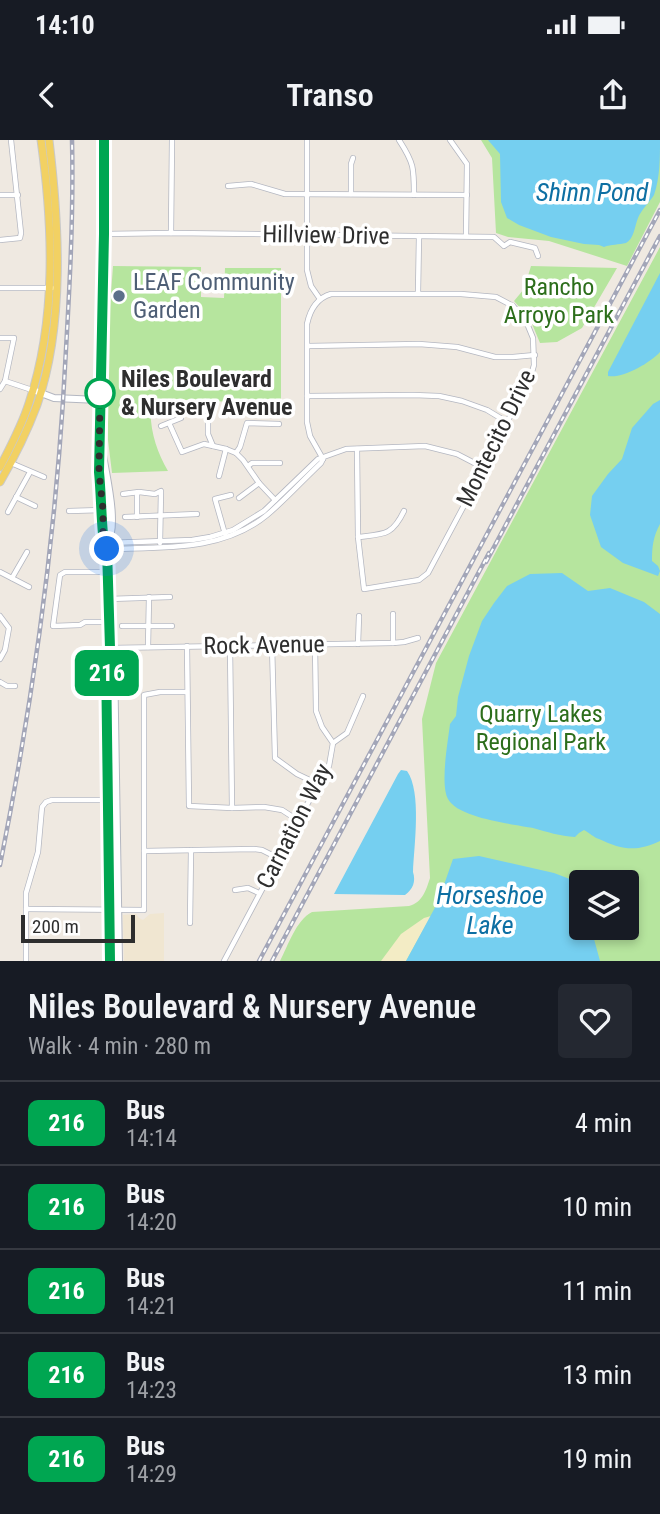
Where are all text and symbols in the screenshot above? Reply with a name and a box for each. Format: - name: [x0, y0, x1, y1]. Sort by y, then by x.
- text: 14:10: [35, 10, 95, 40]
- icon: back: [28, 76, 66, 114]
- text: Transo: [286, 76, 374, 114]
- icon: share: [594, 76, 632, 114]
- water label: Shinn Pond: [536, 177, 649, 207]
- street label: Hillview Drive: [262, 220, 390, 250]
- place label: LEAF Community Garden: [133, 268, 295, 324]
- park label: Rancho Arroyo Park: [504, 273, 614, 329]
- marker: LEAF Community Garden: [111, 288, 127, 304]
- place label: Niles Boulevard & Nursery Avenue: [121, 365, 293, 421]
- street label: Montecito Drive: [451, 365, 541, 511]
- marker: Niles Boulevard & Nursery Avenue: [85, 378, 115, 408]
- your location: [89, 531, 124, 566]
- street label: Rock Avenue: [203, 630, 325, 660]
- line badge: 216: [67, 650, 147, 696]
- text: 216: [89, 659, 125, 687]
- park label: Quarry Lakes Regional Park: [476, 700, 606, 756]
- street label: Carnation Way: [251, 759, 337, 893]
- map controls: [569, 870, 639, 940]
- button: layers: [569, 870, 639, 940]
- water label: Horseshoe Lake: [436, 880, 544, 940]
- scale bar: [21, 912, 135, 944]
- text: 200 m: [32, 915, 79, 938]
- button: heart: [558, 984, 632, 1058]
- text: Niles Boulevard & Nursery Avenue: [28, 987, 476, 1026]
- text: Walk · 4 min · 280 m: [28, 1033, 211, 1060]
- text: Bus: [126, 1095, 165, 1125]
- text: 4 min: [575, 1108, 632, 1138]
- text: 216: [48, 1109, 85, 1137]
- text: 14:14: [126, 1125, 177, 1152]
- text: Bus: [126, 1179, 165, 1209]
- text: 10 min: [562, 1192, 632, 1222]
- text: 216: [48, 1193, 85, 1221]
- text: 14:20: [126, 1209, 177, 1236]
- text: Bus: [126, 1263, 165, 1293]
- text: 11 min: [562, 1276, 632, 1306]
- text: 216: [48, 1277, 85, 1305]
- text: 14:21: [126, 1293, 177, 1320]
- text: Bus: [126, 1347, 165, 1377]
- text: 13 min: [562, 1360, 632, 1390]
- text: 216: [48, 1361, 85, 1389]
- text: 14:23: [126, 1377, 177, 1404]
- text: Bus: [126, 1431, 165, 1461]
- text: 19 min: [562, 1444, 632, 1474]
- text: 216: [48, 1445, 85, 1473]
- text: 14:29: [126, 1461, 177, 1488]

